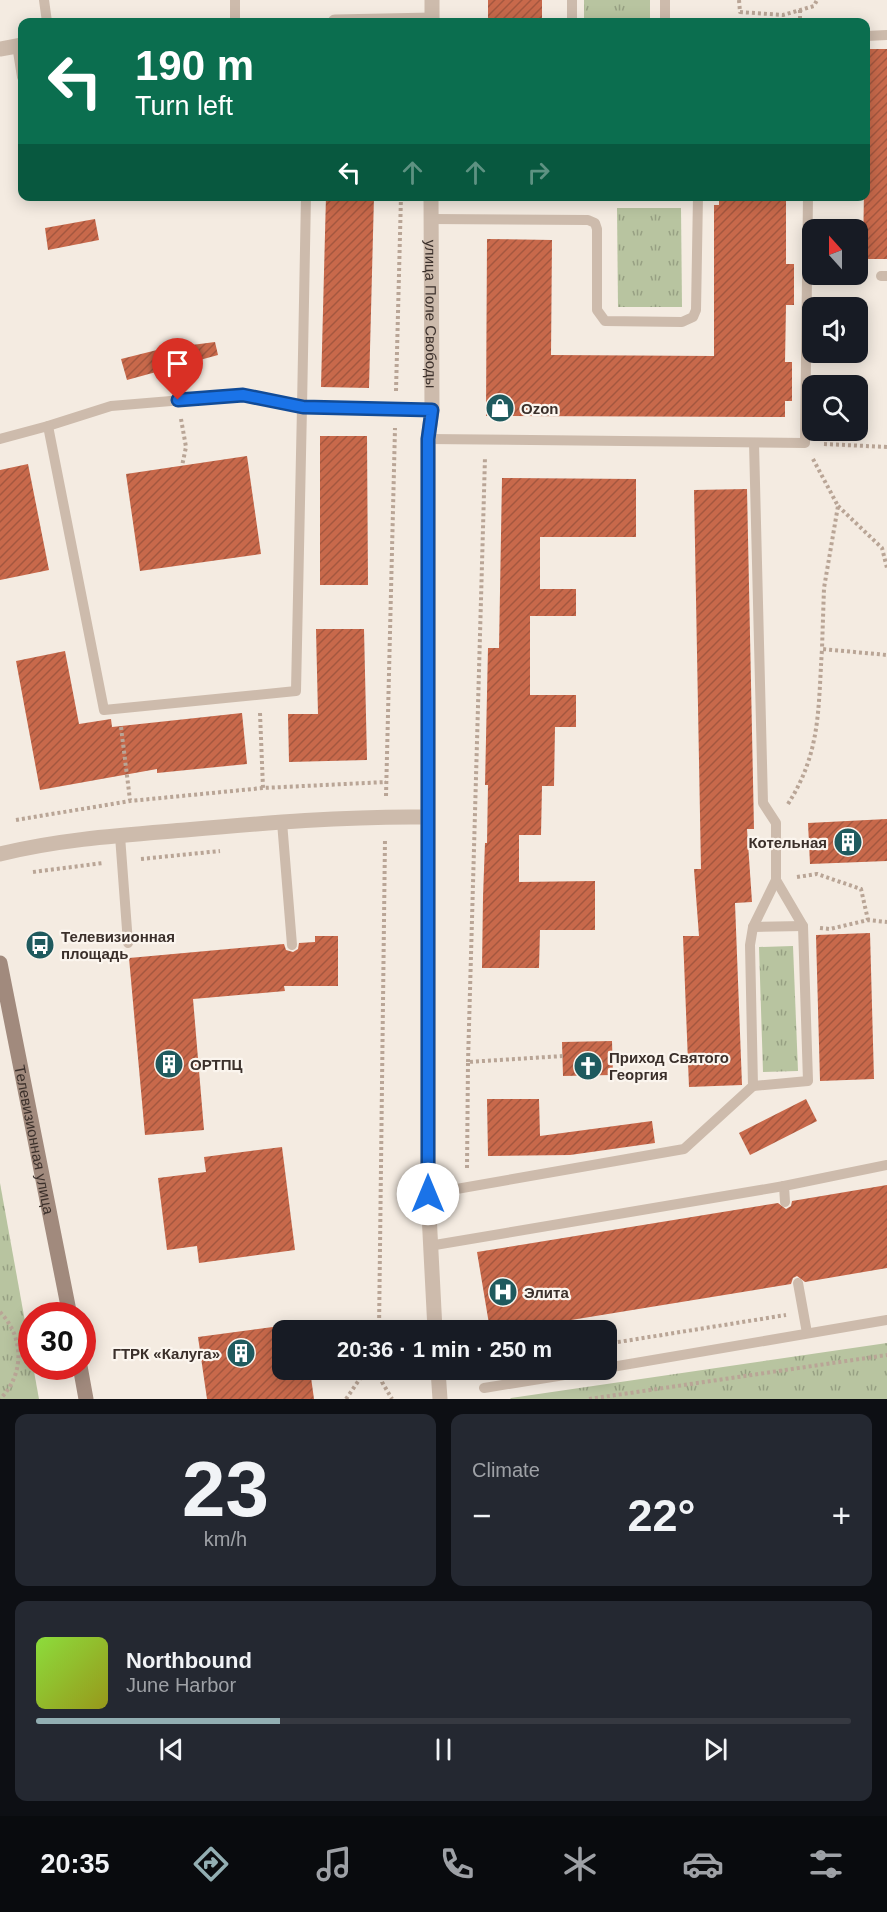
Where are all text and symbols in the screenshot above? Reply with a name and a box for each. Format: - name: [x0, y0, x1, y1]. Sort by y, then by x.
- icon: left: [36, 42, 114, 120]
- text: 190 m: [135, 42, 254, 89]
- text: Turn left: [135, 91, 233, 121]
- icon: left: [333, 156, 366, 189]
- icon: ahead: [396, 156, 429, 189]
- icon: ahead: [459, 156, 492, 189]
- icon: right: [522, 156, 555, 189]
- north arrow: [802, 219, 868, 285]
- map controls: [802, 219, 868, 441]
- street label: улица Поле Свободы: [423, 240, 440, 388]
- button: sound: [802, 297, 868, 363]
- pin: [152, 338, 203, 400]
- icon: arrive: [161, 347, 194, 380]
- button: search: [802, 375, 868, 441]
- shop icon: Ozon: [484, 392, 516, 424]
- place label: Ozon: [521, 400, 559, 417]
- building icon: Котельная: [832, 826, 864, 858]
- place label: Котельная: [748, 834, 827, 851]
- place label: Телевизионная площадь: [61, 928, 175, 962]
- bus stop icon: Телевизионная площадь: [24, 929, 56, 961]
- building icon: ОРТПЦ: [153, 1048, 185, 1080]
- place label: Приход Святого Георгия: [609, 1049, 729, 1083]
- church icon: Приход Святого Георгия: [572, 1050, 604, 1082]
- place label: ОРТПЦ: [190, 1056, 242, 1073]
- street label: Телевизионная улица: [12, 1063, 58, 1216]
- position arrow: [396, 1162, 460, 1226]
- hospital icon: Элита: [487, 1276, 519, 1308]
- place label: Элита: [524, 1284, 569, 1301]
- speed limit sign: 30: [18, 1302, 96, 1380]
- building icon: ГТРК «Калуга»: [225, 1337, 257, 1369]
- text: 20:36 · 1 min · 250 m: [337, 1337, 552, 1362]
- place label: ГТРК «Калуга»: [112, 1345, 220, 1362]
- text: 23: [182, 1445, 269, 1533]
- text: Climate: [472, 1459, 540, 1481]
- text: 22°: [627, 1490, 696, 1541]
- text: −: [472, 1497, 491, 1534]
- text: +: [832, 1497, 851, 1534]
- text: km/h: [204, 1528, 247, 1550]
- text: Northbound: [126, 1648, 252, 1673]
- text: June Harbor: [126, 1674, 236, 1696]
- icon: previous: [155, 1733, 188, 1766]
- icon: pause: [427, 1733, 460, 1766]
- icon: next: [699, 1733, 732, 1766]
- icon: directions: [190, 1843, 232, 1885]
- icon: music: [313, 1843, 355, 1885]
- icon: phone: [436, 1843, 478, 1885]
- icon: climate: [559, 1843, 601, 1885]
- icon: car: [682, 1843, 724, 1885]
- icon: filters: [805, 1843, 847, 1885]
- text: 20:35: [40, 1849, 109, 1879]

